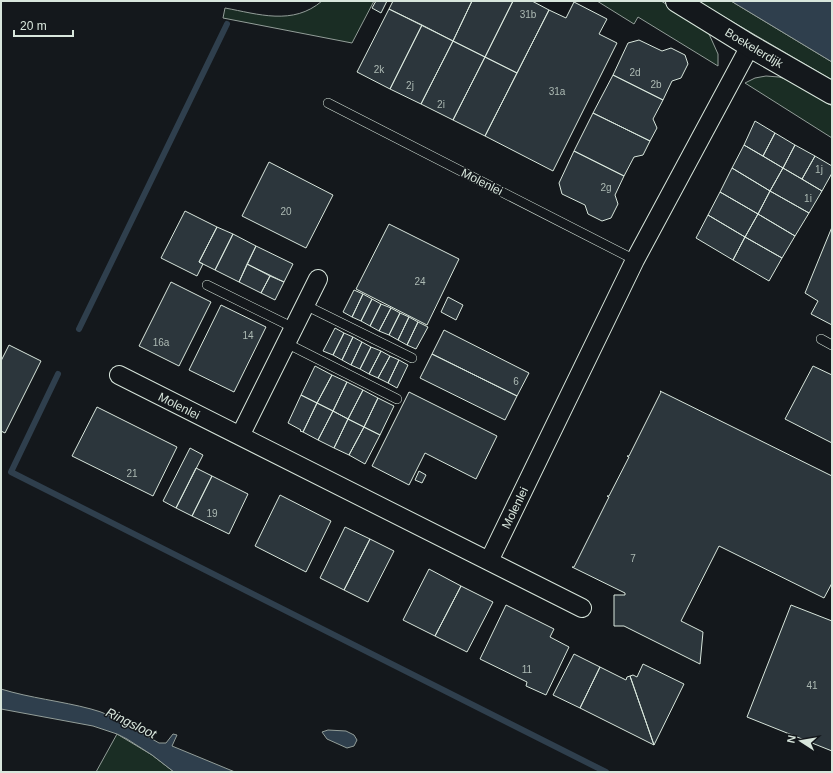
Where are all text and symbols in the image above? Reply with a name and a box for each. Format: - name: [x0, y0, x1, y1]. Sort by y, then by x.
- house number: 31b: [520, 9, 537, 20]
- scale bar: [14, 12, 73, 38]
- text: 20 m: [20, 19, 47, 33]
- street label: Boekelerdijk: [722, 25, 786, 71]
- house number: 2k: [374, 64, 385, 75]
- house number: 2d: [629, 67, 641, 78]
- house number: 2b: [650, 79, 662, 90]
- house number: 2j: [406, 80, 414, 91]
- house number: 31a: [549, 86, 566, 97]
- house number: 2i: [437, 99, 445, 110]
- house number: 1j: [815, 164, 823, 175]
- street label: Molenlei: [459, 166, 505, 198]
- house number: 2g: [600, 182, 612, 193]
- house number: 1i: [804, 193, 812, 204]
- house number: 20: [280, 206, 292, 217]
- house number: 24: [414, 276, 426, 287]
- house number: 14: [242, 330, 254, 341]
- house number: 16a: [153, 337, 170, 348]
- house number: 6: [513, 376, 519, 387]
- street label: Molenlei: [156, 390, 202, 422]
- house number: 21: [126, 468, 138, 479]
- street label: Molenlei: [499, 485, 531, 531]
- house number: 19: [206, 508, 218, 519]
- house number: 7: [630, 553, 636, 564]
- house number: 11: [522, 664, 533, 675]
- house number: 41: [806, 680, 818, 691]
- water label: Ringsloot: [103, 704, 160, 742]
- north arrow: [781, 721, 821, 761]
- text: N: [785, 734, 798, 744]

